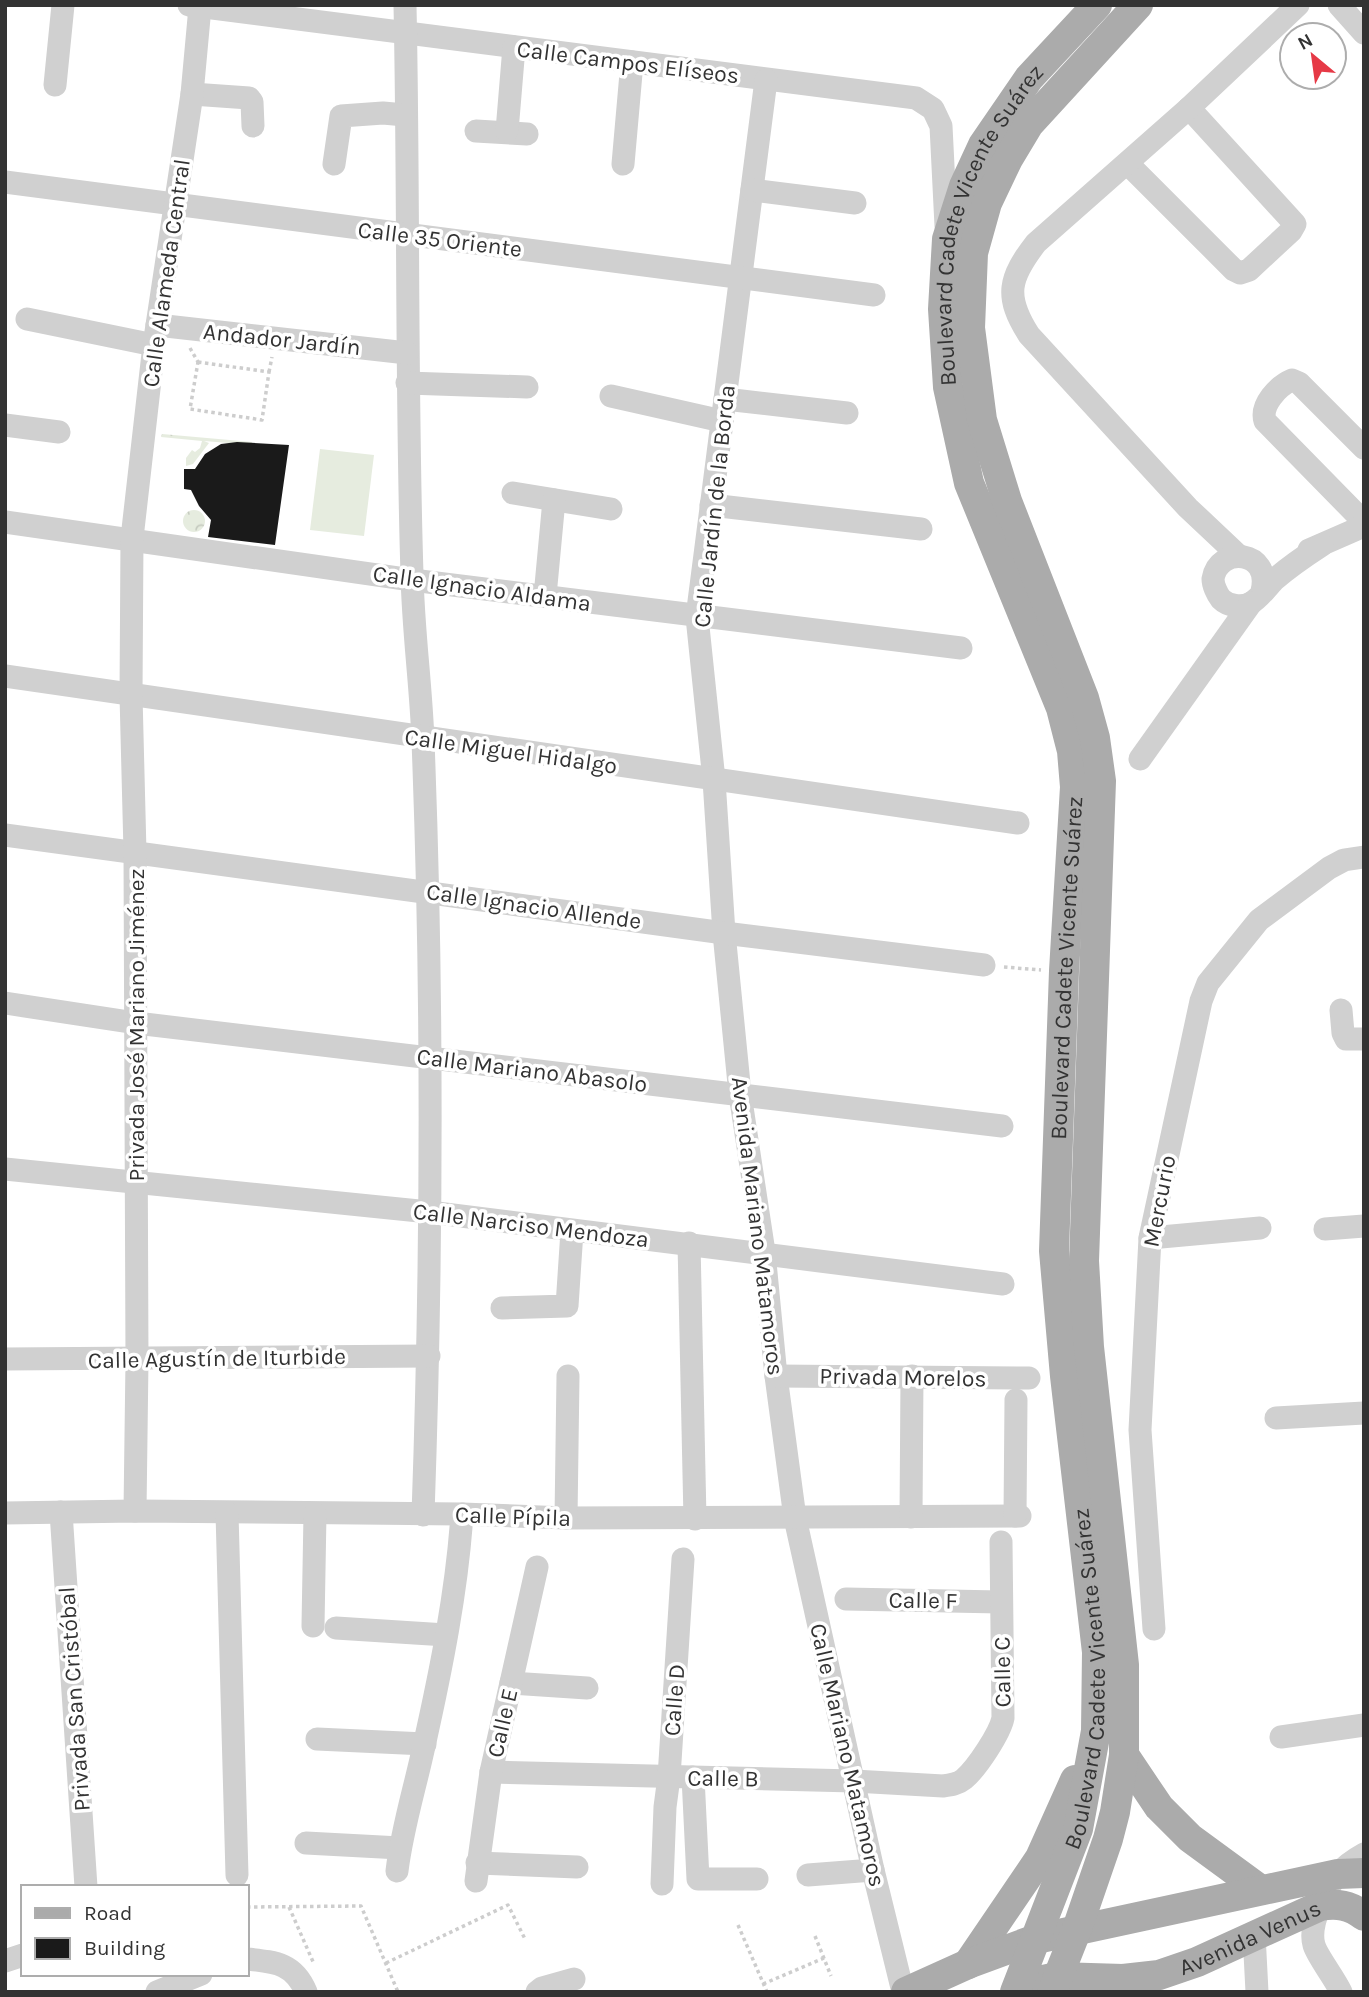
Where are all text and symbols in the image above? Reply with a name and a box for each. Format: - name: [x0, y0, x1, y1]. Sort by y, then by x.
- north arrow: [1278, 21, 1348, 91]
- text: N: [1294, 29, 1317, 55]
- street label: Calle Campos Elíseos: [515, 35, 741, 90]
- street label: Boulevard Cadete Vicente Suárez: [930, 59, 1049, 387]
- street label: Calle Alameda Central: [137, 157, 196, 389]
- street label: Calle 35 Oriente: [356, 216, 524, 263]
- street label: Andador Jardín: [202, 318, 362, 361]
- street label: Calle Jardín de la Borda: [688, 383, 741, 629]
- street label: Calle Ignacio Aldama: [371, 560, 593, 617]
- street label: Calle Miguel Hidalgo: [403, 723, 619, 780]
- street label: Boulevard Cadete Vicente Suárez: [1045, 796, 1088, 1140]
- street label: Privada José Mariano Jiménez: [123, 868, 150, 1182]
- street label: Calle Ignacio Allende: [425, 878, 643, 935]
- street label: Calle Mariano Abasolo: [415, 1043, 649, 1098]
- street label: Avenida Mariano Matamoros: [726, 1075, 789, 1377]
- street label: Mercurio: [1137, 1153, 1182, 1249]
- street label: Calle Narciso Mendoza: [411, 1198, 650, 1253]
- street label: Calle Agustín de Iturbide: [88, 1343, 346, 1374]
- street label: Privada Morelos: [819, 1363, 987, 1392]
- street label: Calle Pípila: [455, 1501, 571, 1532]
- street label: Boulevard Cadete Vicente Suárez: [1058, 1507, 1111, 1853]
- street label: Privada San Cristóbal: [53, 1586, 96, 1812]
- street label: Calle F: [888, 1586, 958, 1615]
- street label: Calle Mariano Matamoros: [804, 1621, 891, 1889]
- street label: Calle C: [988, 1636, 1017, 1708]
- street label: Calle D: [659, 1663, 690, 1737]
- street label: Calle E: [481, 1686, 523, 1760]
- street label: Calle B: [687, 1764, 759, 1793]
- legend: [21, 1885, 248, 1976]
- street label: Avenida Venus: [1176, 1894, 1325, 1981]
- text: Road: [84, 1901, 132, 1925]
- text: Building: [84, 1936, 165, 1960]

